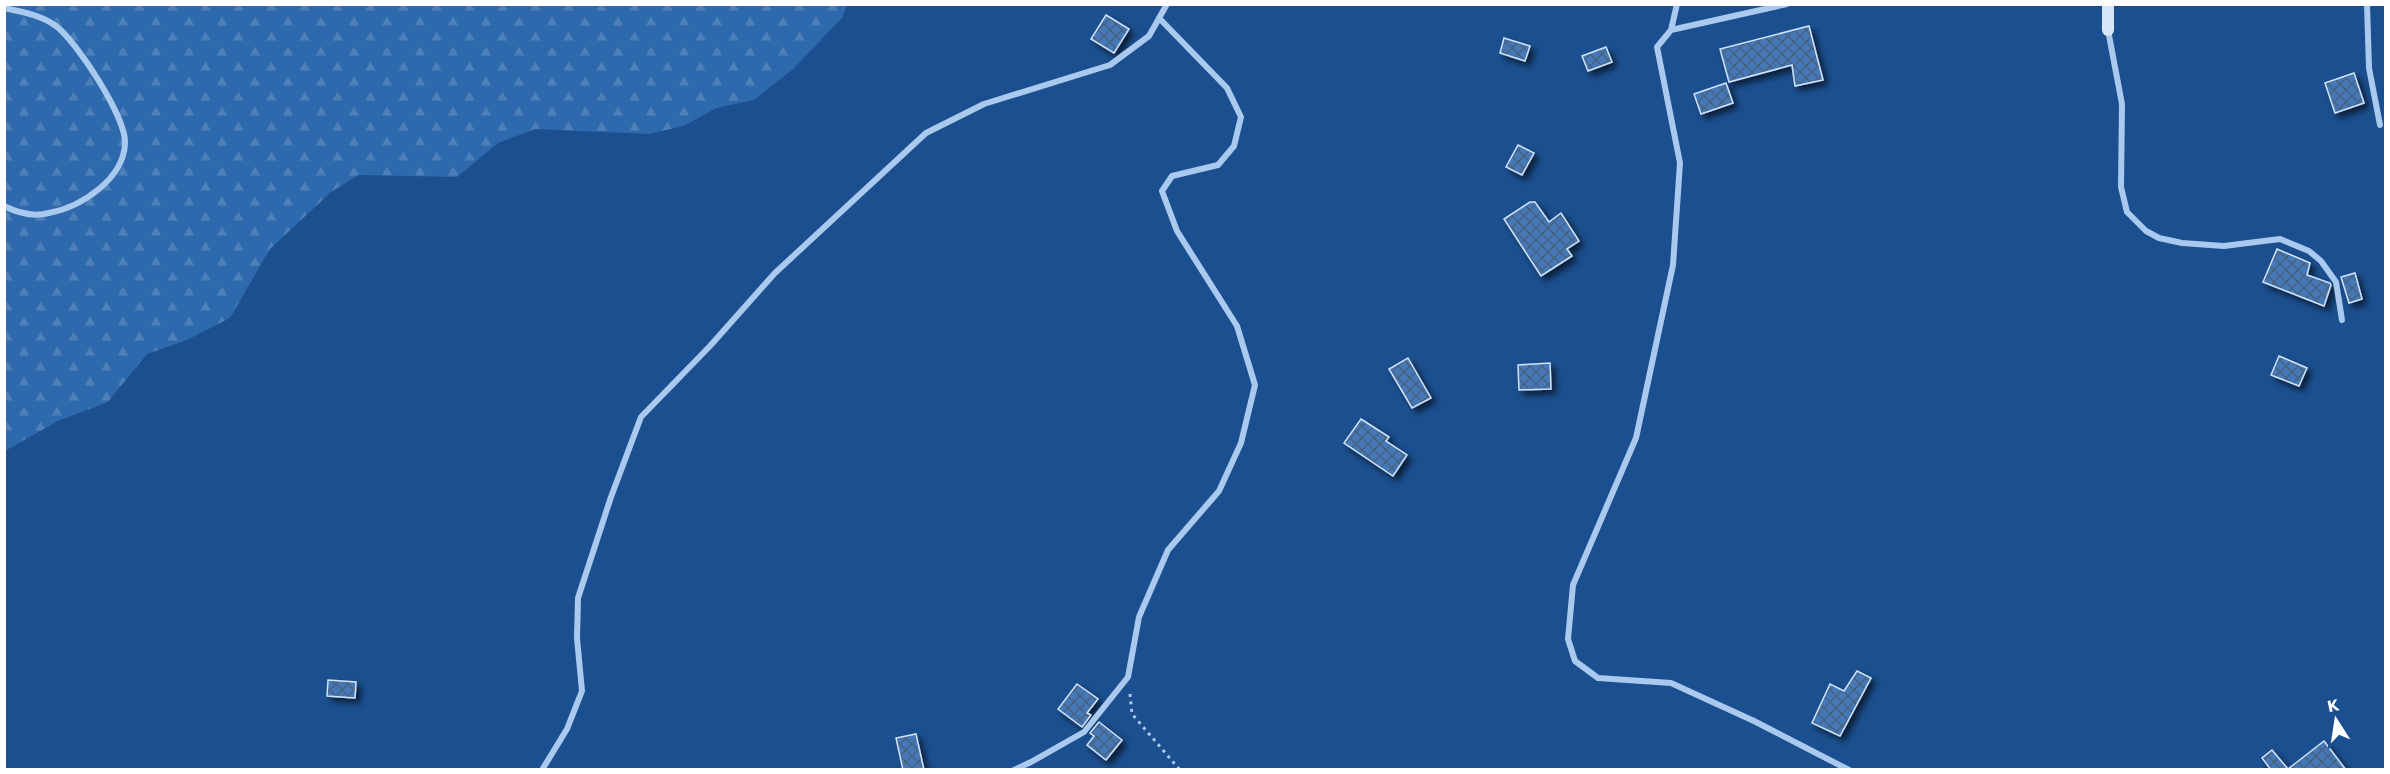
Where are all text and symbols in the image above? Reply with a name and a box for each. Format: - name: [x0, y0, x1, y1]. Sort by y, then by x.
- north arrow: [2306, 690, 2366, 750]
- text: K: [2325, 693, 2342, 718]

